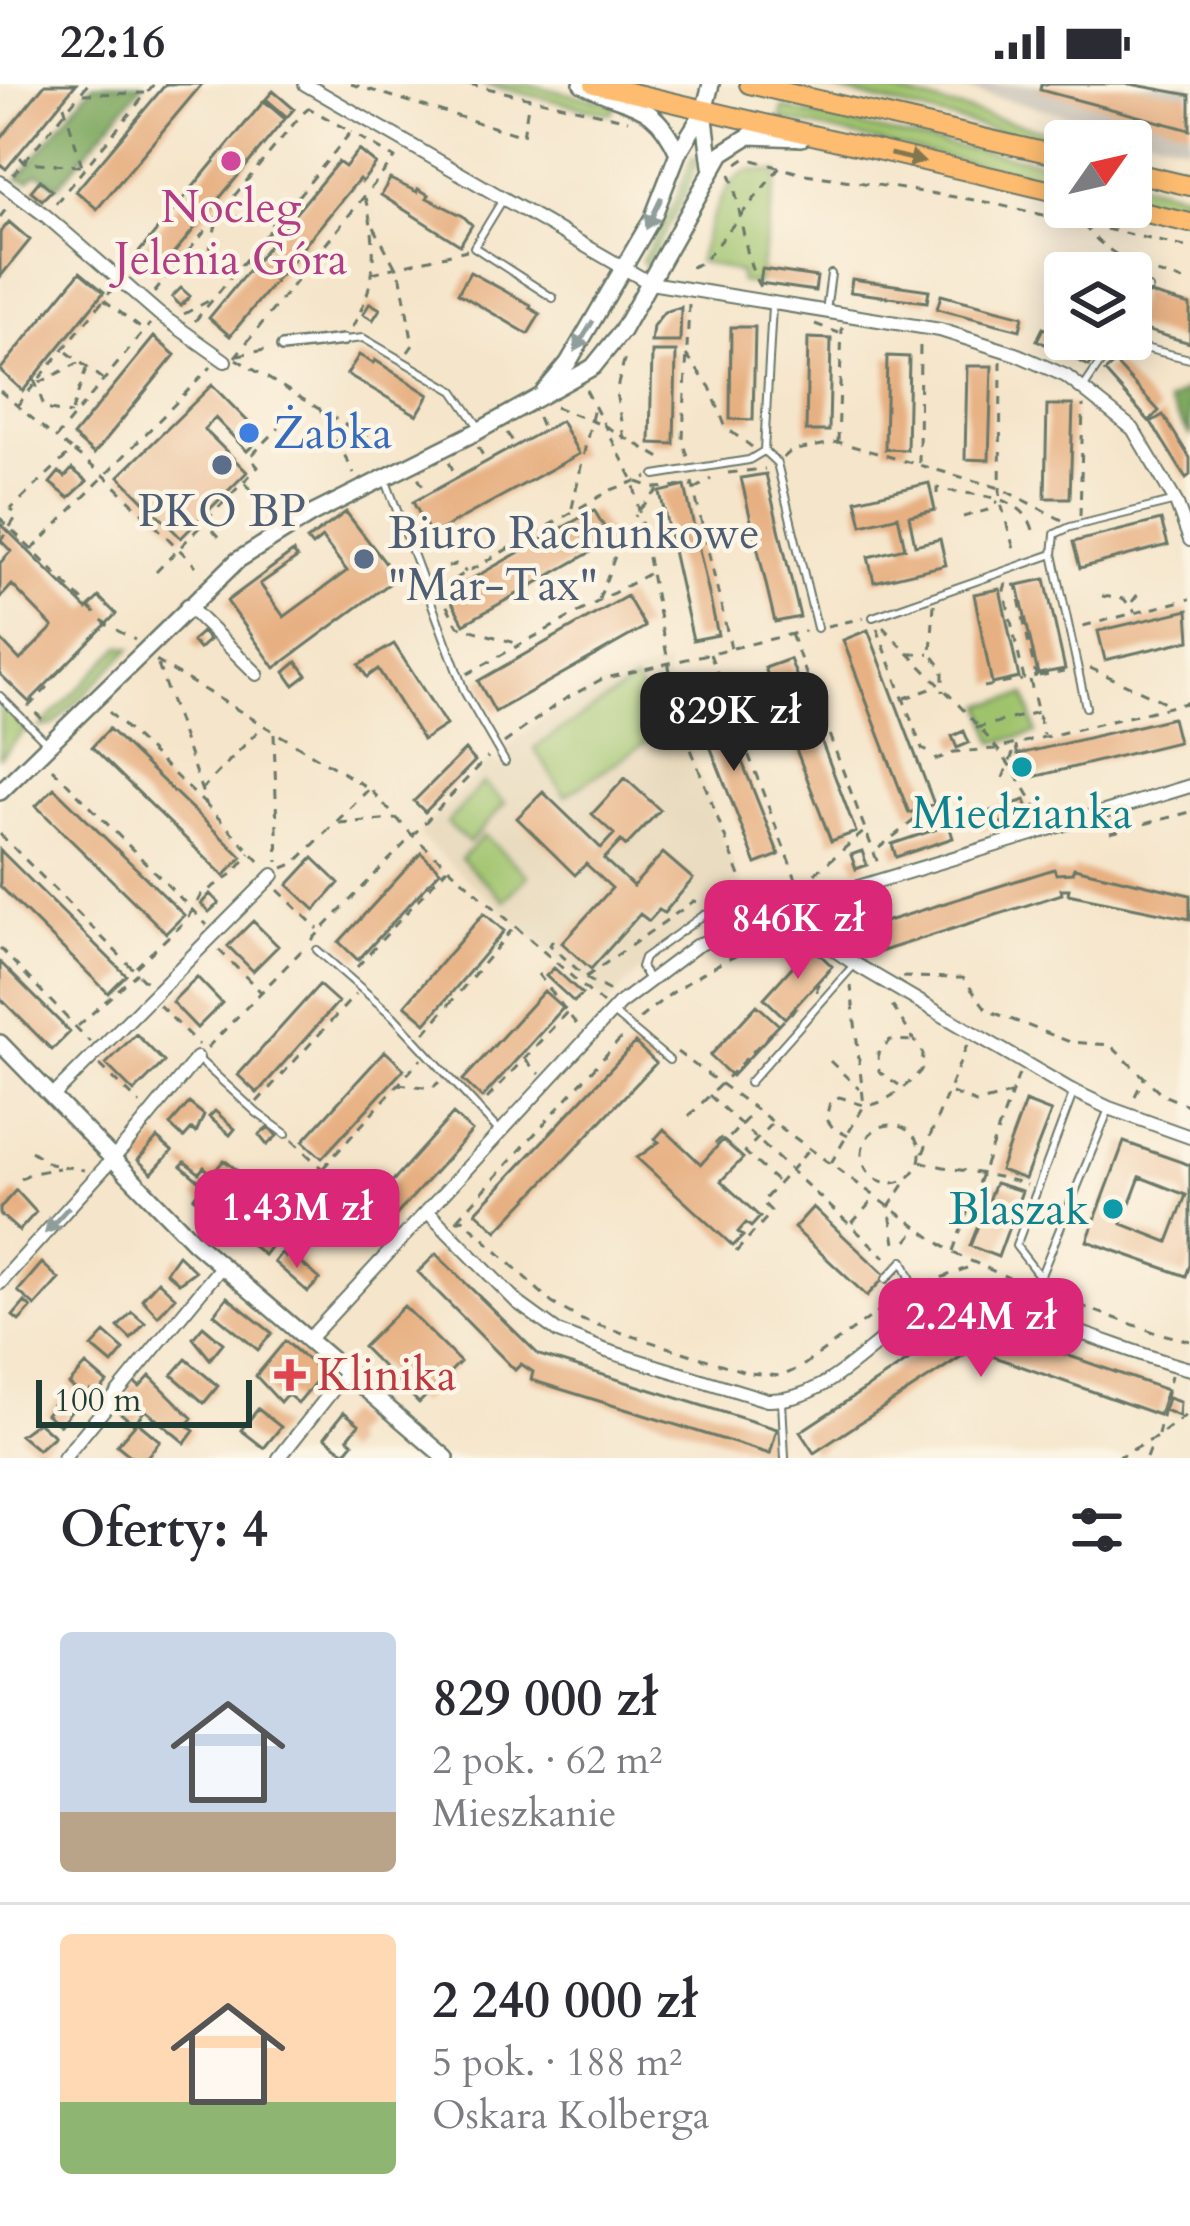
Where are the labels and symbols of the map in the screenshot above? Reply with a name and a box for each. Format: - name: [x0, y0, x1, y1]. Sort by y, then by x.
- north arrow: [1044, 120, 1152, 228]
- marker: Nocleg Jelenia Góra: [218, 148, 244, 174]
- one-way arrow: [889, 149, 926, 168]
- place label: Nocleg Jelenia Góra: [108, 177, 348, 290]
- one-way arrow: [645, 195, 665, 230]
- one-way arrow: [574, 319, 595, 353]
- place label: Żabka: [273, 403, 392, 464]
- marker: Żabka: [236, 420, 262, 446]
- marker: PKO BP: [209, 452, 235, 478]
- place label: PKO BP: [138, 481, 306, 542]
- place label: Biuro Rachunkowe "Mar-Tax": [388, 503, 760, 616]
- marker: Biuro Rachunkowe "Mar-Tax": [351, 546, 377, 572]
- pin: 829K zł: [623, 672, 845, 774]
- marker: Miedzianka: [1009, 754, 1035, 780]
- place label: Miedzianka: [912, 783, 1132, 844]
- pin: 846K zł: [687, 880, 909, 982]
- pin: 1.43M zł: [173, 1169, 421, 1271]
- place label: Blaszak: [949, 1179, 1089, 1240]
- marker: Blaszak: [1100, 1196, 1126, 1222]
- one-way arrow: [44, 1205, 71, 1235]
- pin: 2.24M zł: [857, 1278, 1105, 1380]
- place label: Klinika: [317, 1345, 456, 1406]
- marker: Klinika: [274, 1359, 306, 1391]
- scale bar: [36, 1374, 252, 1427]

